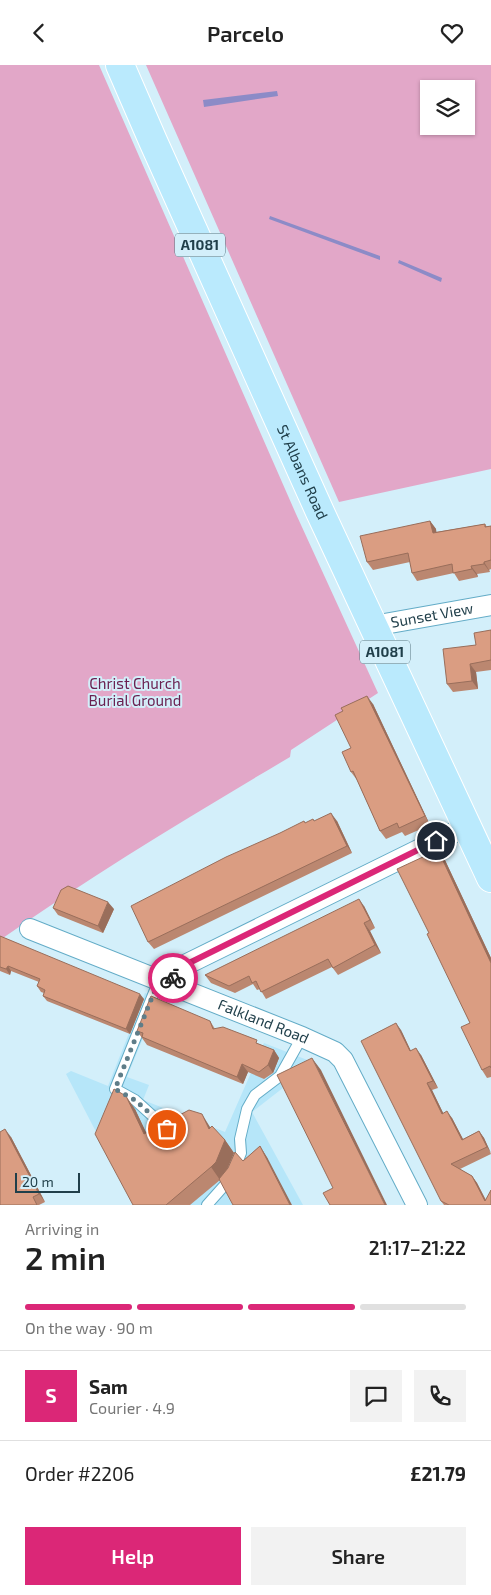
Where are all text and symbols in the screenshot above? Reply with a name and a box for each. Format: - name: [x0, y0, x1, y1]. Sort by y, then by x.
- icon: back: [25, 19, 53, 47]
- icon: heart: [438, 19, 466, 47]
- text: Parcelo: [207, 20, 284, 46]
- map controls: [420, 80, 475, 135]
- button: layers: [420, 80, 475, 135]
- road number: A1081: [175, 233, 225, 257]
- street label: St Albans Road: [274, 422, 332, 522]
- street label: Sunset View: [389, 598, 475, 631]
- road number: A1081: [360, 641, 410, 663]
- park label: Christ Church Burial Ground: [89, 674, 181, 709]
- pin: [415, 820, 457, 862]
- icon: home: [422, 827, 450, 855]
- courier: [148, 953, 198, 1003]
- icon: bike: [159, 964, 187, 992]
- street label: Falkland Road: [216, 995, 312, 1047]
- pin: [146, 1108, 188, 1150]
- icon: bag: [153, 1115, 181, 1143]
- scale bar: [15, 1170, 80, 1193]
- text: 20 m: [22, 1173, 54, 1190]
- text: Arriving in: [25, 1219, 99, 1238]
- text: 21:17–21:22: [369, 1236, 466, 1259]
- text: 2 min: [25, 1238, 106, 1276]
- text: On the way · 90 m: [25, 1318, 153, 1337]
- button: chat: [350, 1370, 402, 1422]
- button: phone: [414, 1370, 466, 1422]
- text: Sam: [89, 1375, 128, 1398]
- text: S: [45, 1384, 57, 1407]
- text: Courier · 4.9: [89, 1398, 175, 1417]
- text: Order #2206: [25, 1462, 134, 1485]
- text: £21.79: [410, 1462, 466, 1485]
- button: Help: [25, 1527, 241, 1585]
- button: Share: [251, 1527, 466, 1585]

